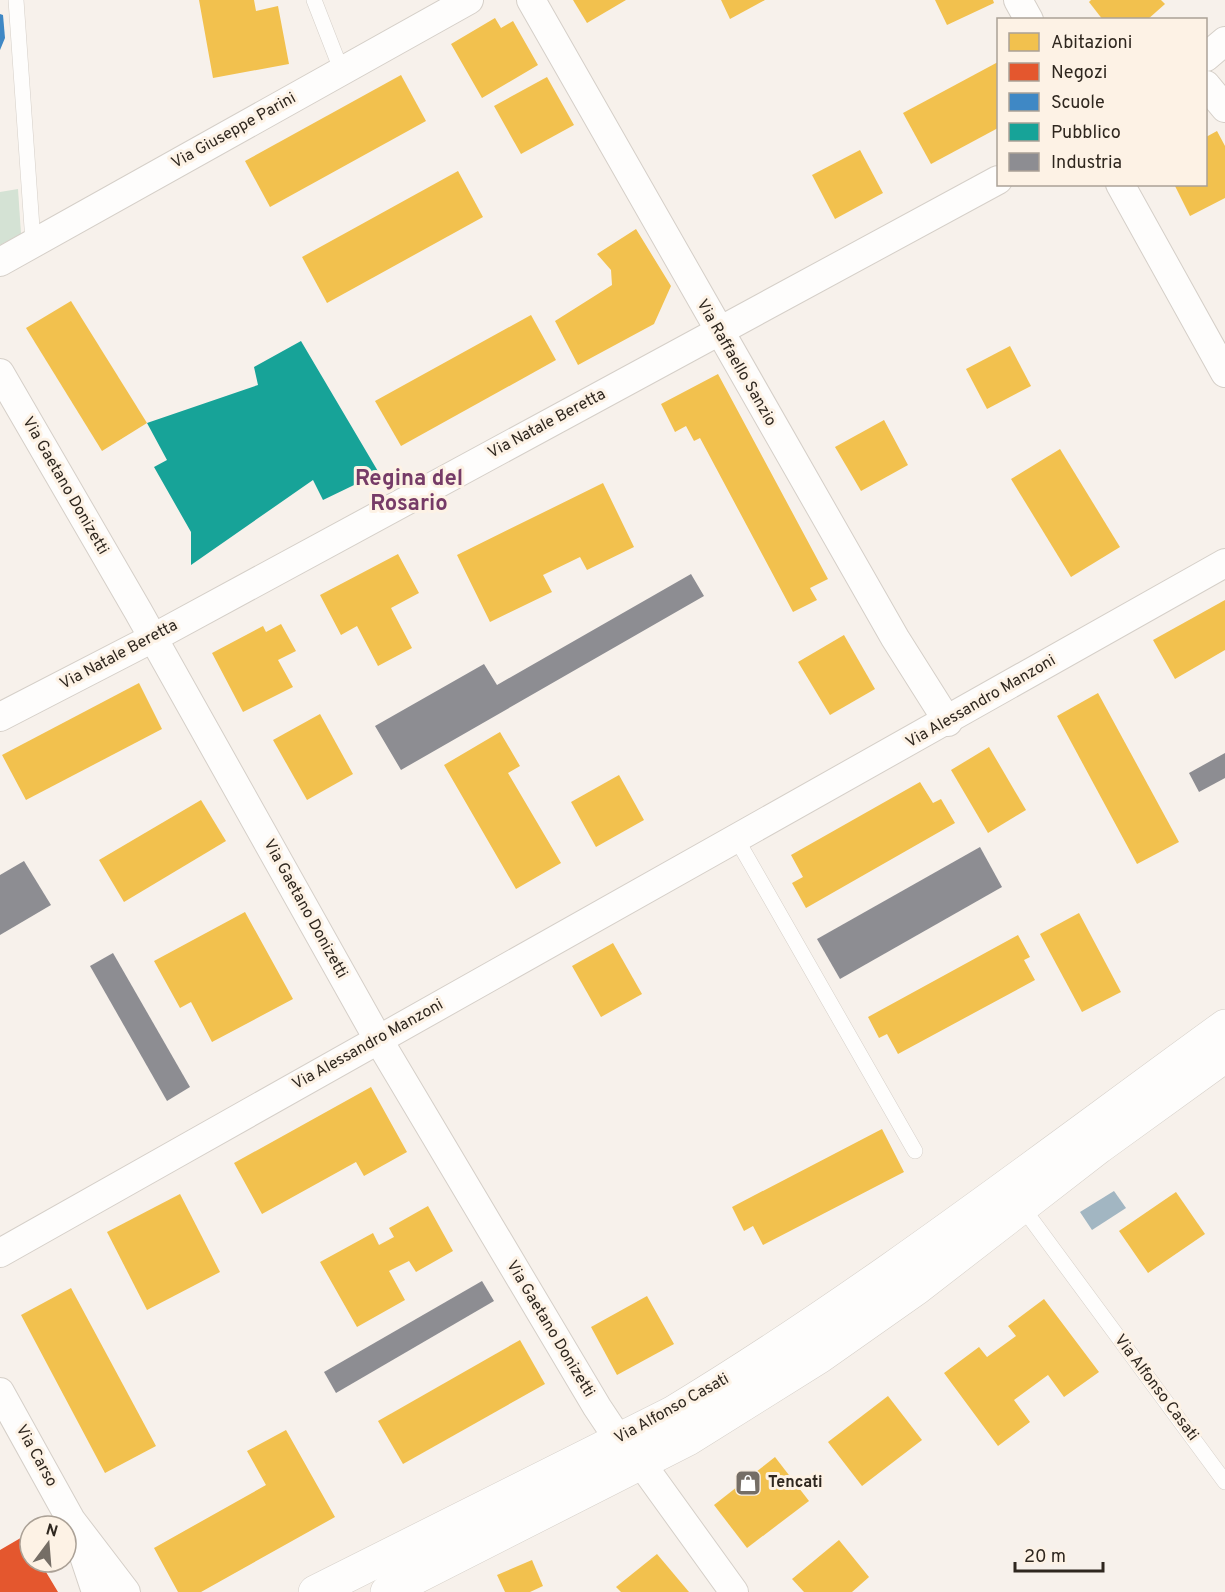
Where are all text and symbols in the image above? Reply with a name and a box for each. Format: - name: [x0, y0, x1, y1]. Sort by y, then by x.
- legend: [997, 18, 1207, 186]
- text: Abitazioni: [1051, 32, 1132, 55]
- text: Negozi: [1051, 62, 1107, 85]
- street label: Via Giuseppe Parini: [168, 89, 300, 173]
- text: Scuole: [1051, 92, 1105, 115]
- text: Pubblico: [1051, 122, 1121, 145]
- text: Industria: [1051, 152, 1122, 175]
- street label: Via Raffaello Sanzio: [692, 296, 780, 430]
- street label: Via Natale Beretta: [485, 385, 609, 463]
- street label: Via Gaetano Donizetti: [17, 414, 113, 558]
- district label: Regina del Rosario: [355, 466, 463, 518]
- street label: Via Natale Beretta: [57, 616, 181, 694]
- street label: Via Alessandro Manzoni: [903, 651, 1059, 753]
- street label: Via Gaetano Donizetti: [258, 836, 352, 982]
- street label: Via Alessandro Manzoni: [289, 995, 447, 1095]
- street label: Via Gaetano Donizetti: [501, 1257, 599, 1401]
- street label: Via Alfonso Casati: [1110, 1331, 1202, 1445]
- street label: Via Alfonso Casati: [611, 1369, 733, 1449]
- street label: Via Carso: [11, 1421, 61, 1491]
- shop icon: Tencati: [733, 1468, 763, 1498]
- place label: Tencati: [768, 1473, 823, 1493]
- north arrow: [18, 1514, 78, 1574]
- text: N: [43, 1520, 60, 1543]
- scale bar: [1015, 1535, 1104, 1573]
- text: 20 m: [1024, 1546, 1066, 1569]

